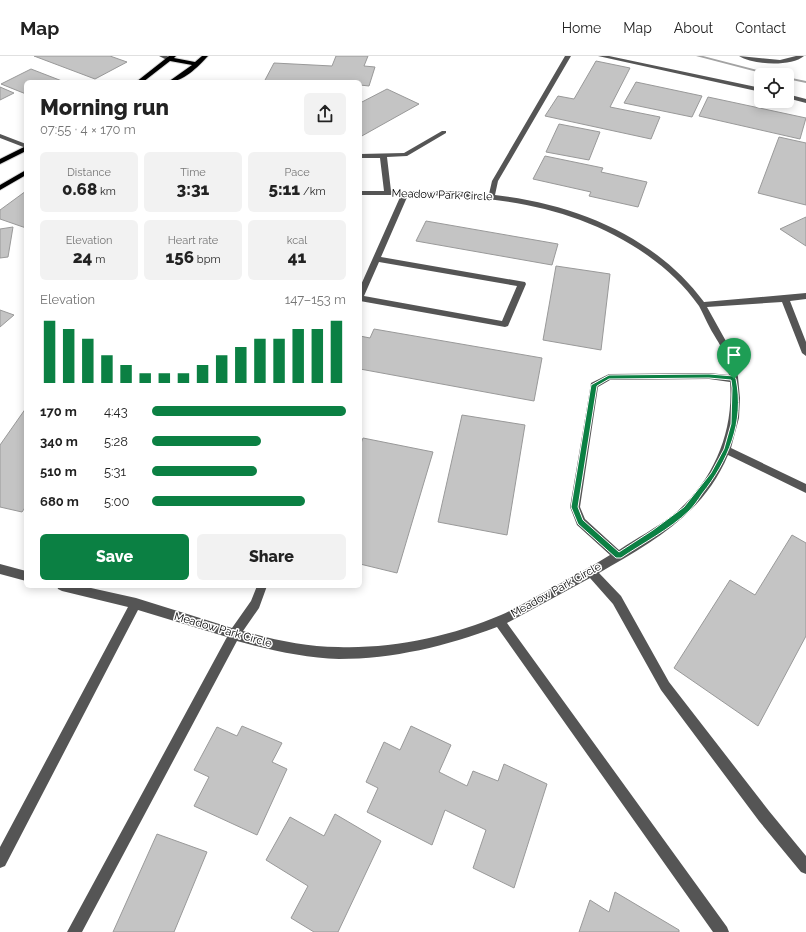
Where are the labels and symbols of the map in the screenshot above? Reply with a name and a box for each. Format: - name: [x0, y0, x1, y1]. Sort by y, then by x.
- street label: Meadow Park Circle: [391, 187, 493, 203]
- pin: [717, 338, 751, 379]
- street label: Meadow Park Circle: [509, 560, 604, 620]
- street label: Meadow Park Circle: [173, 610, 274, 650]

